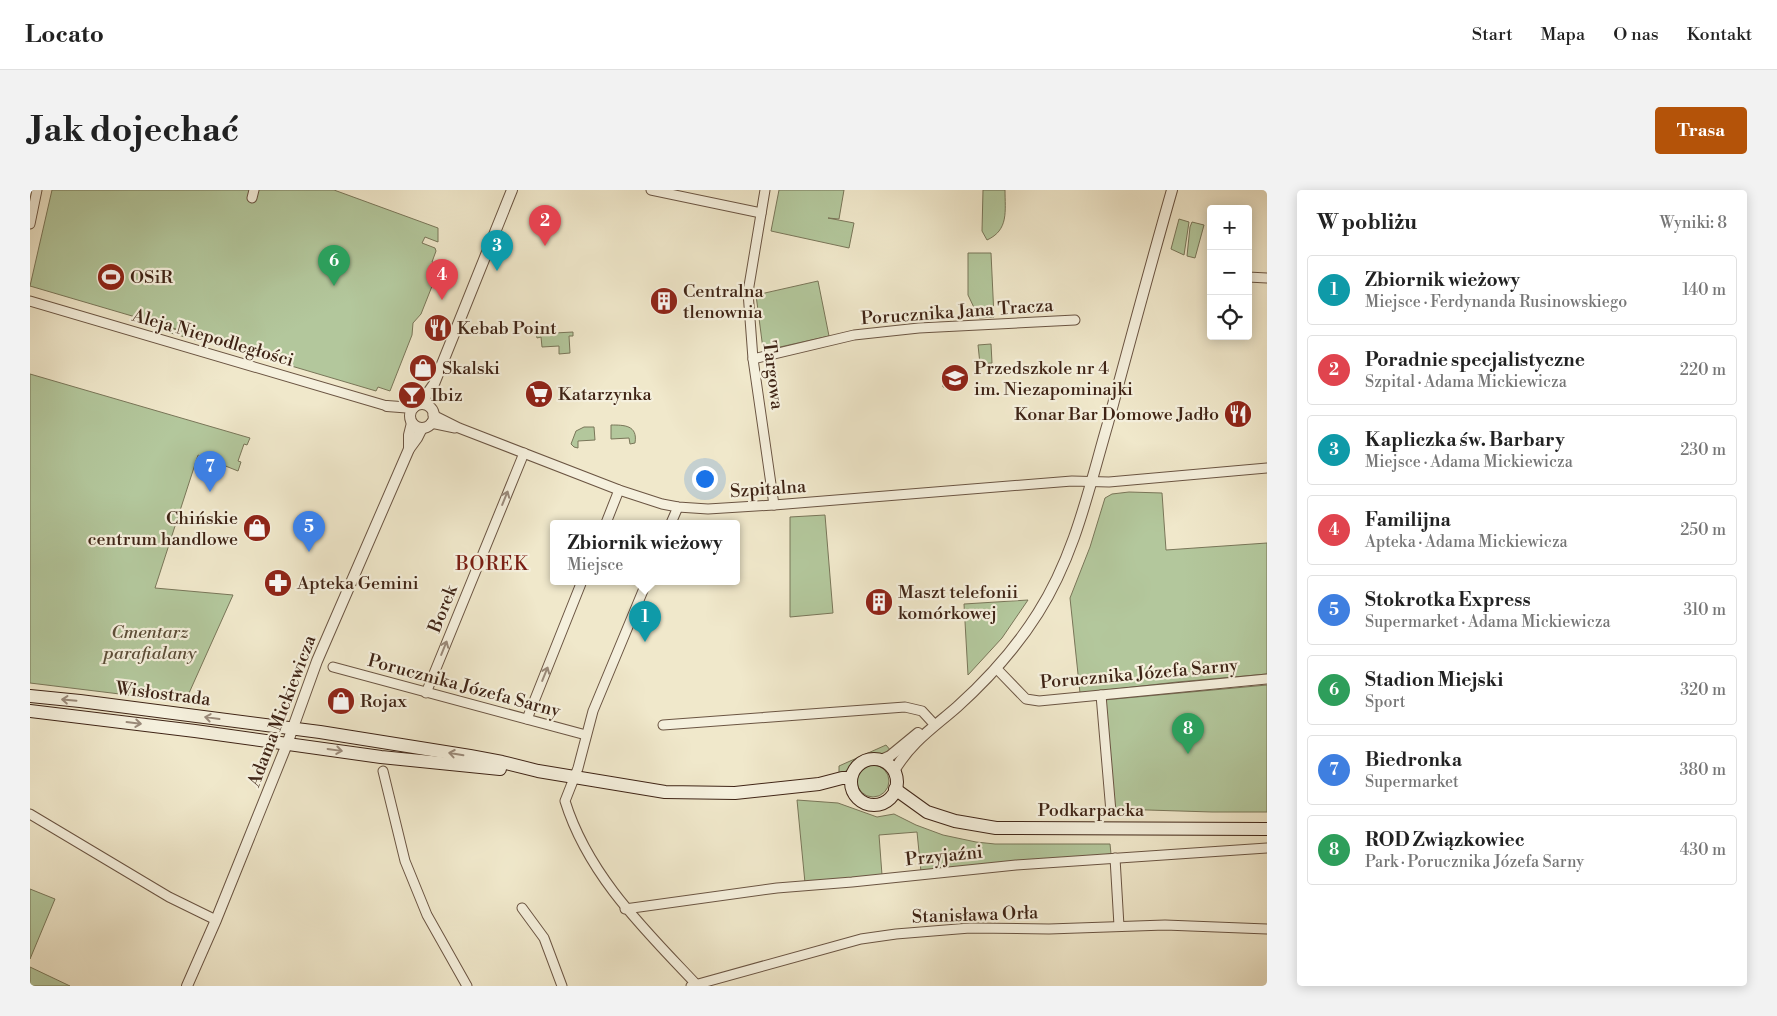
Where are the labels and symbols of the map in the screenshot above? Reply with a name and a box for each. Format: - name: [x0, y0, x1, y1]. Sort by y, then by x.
- pin: 2: [529, 205, 561, 246]
- pin: 3: [481, 230, 513, 271]
- pin: 6: [318, 245, 350, 286]
- pin: 4: [426, 259, 458, 300]
- sports icon: OSiR: [96, 262, 126, 292]
- place label: OSiR: [130, 266, 173, 289]
- place label: Centralna tlenownia: [683, 280, 764, 324]
- building icon: Centralna tlenownia: [649, 286, 679, 316]
- street label: Porucznika Jana Tracza: [860, 294, 1055, 330]
- street label: Aleja Niepodległości: [129, 304, 296, 372]
- restaurant icon: Kebab Point: [423, 313, 453, 343]
- place label: Kebab Point: [457, 317, 557, 340]
- street label: Targowa: [757, 339, 789, 412]
- shop icon: Skalski: [408, 353, 438, 383]
- place label: Skalski: [442, 357, 500, 380]
- place label: Przedszkole nr 4 im. Niezapominajki: [974, 357, 1133, 401]
- school or university icon: Przedszkole nr 4 im. Niezapominajki: [940, 363, 970, 393]
- supermarket icon: Katarzynka: [524, 379, 554, 409]
- bar icon: Ibiz: [397, 380, 427, 410]
- place label: Katarzynka: [558, 383, 653, 406]
- place label: Ibiz: [431, 384, 463, 407]
- restaurant icon: Konar Bar Domowe Jadło: [1223, 399, 1253, 429]
- place label: Konar Bar Domowe Jadło: [1014, 403, 1219, 426]
- pin: 7: [194, 451, 226, 492]
- your location: [692, 466, 718, 492]
- street label: Szpitalna: [729, 475, 808, 503]
- one-way arrow: [502, 490, 511, 505]
- place label: Chińskie centrum handlowe: [87, 507, 238, 551]
- pin: 5: [293, 511, 325, 552]
- shop icon: Chińskie centrum handlowe: [242, 513, 272, 543]
- district label: BOREK: [454, 552, 529, 576]
- pharmacy icon: Apteka Gemini: [263, 568, 293, 598]
- place label: Apteka Gemini: [296, 572, 419, 595]
- street label: Borek: [423, 581, 463, 637]
- place label: Maszt telefonii komórkowej: [898, 581, 1018, 625]
- building icon: Maszt telefonii komórkowej: [864, 587, 894, 617]
- pin: 1: [629, 601, 661, 642]
- park label: Cmentarz parafialany: [100, 621, 197, 665]
- street label: Adama Mickiewicza: [242, 631, 322, 791]
- one-way arrow: [440, 641, 449, 656]
- street label: Porucznika Józefa Sarny: [365, 649, 563, 723]
- street label: Porucznika Józefa Sarny: [1039, 654, 1239, 694]
- one-way arrow: [541, 667, 550, 682]
- street label: Wisłostrada: [113, 677, 213, 711]
- shop icon: Rojax: [326, 686, 356, 716]
- place label: Rojax: [360, 690, 407, 713]
- one-way arrow: [61, 695, 77, 704]
- one-way arrow: [204, 712, 220, 722]
- pin: 8: [1172, 713, 1204, 754]
- one-way arrow: [126, 718, 142, 728]
- one-way arrow: [327, 746, 343, 756]
- one-way arrow: [448, 748, 464, 758]
- street label: Podkarpacka: [1038, 799, 1145, 822]
- street label: Przyjaźni: [904, 840, 984, 872]
- street label: Stanisława Orła: [911, 901, 1039, 929]

